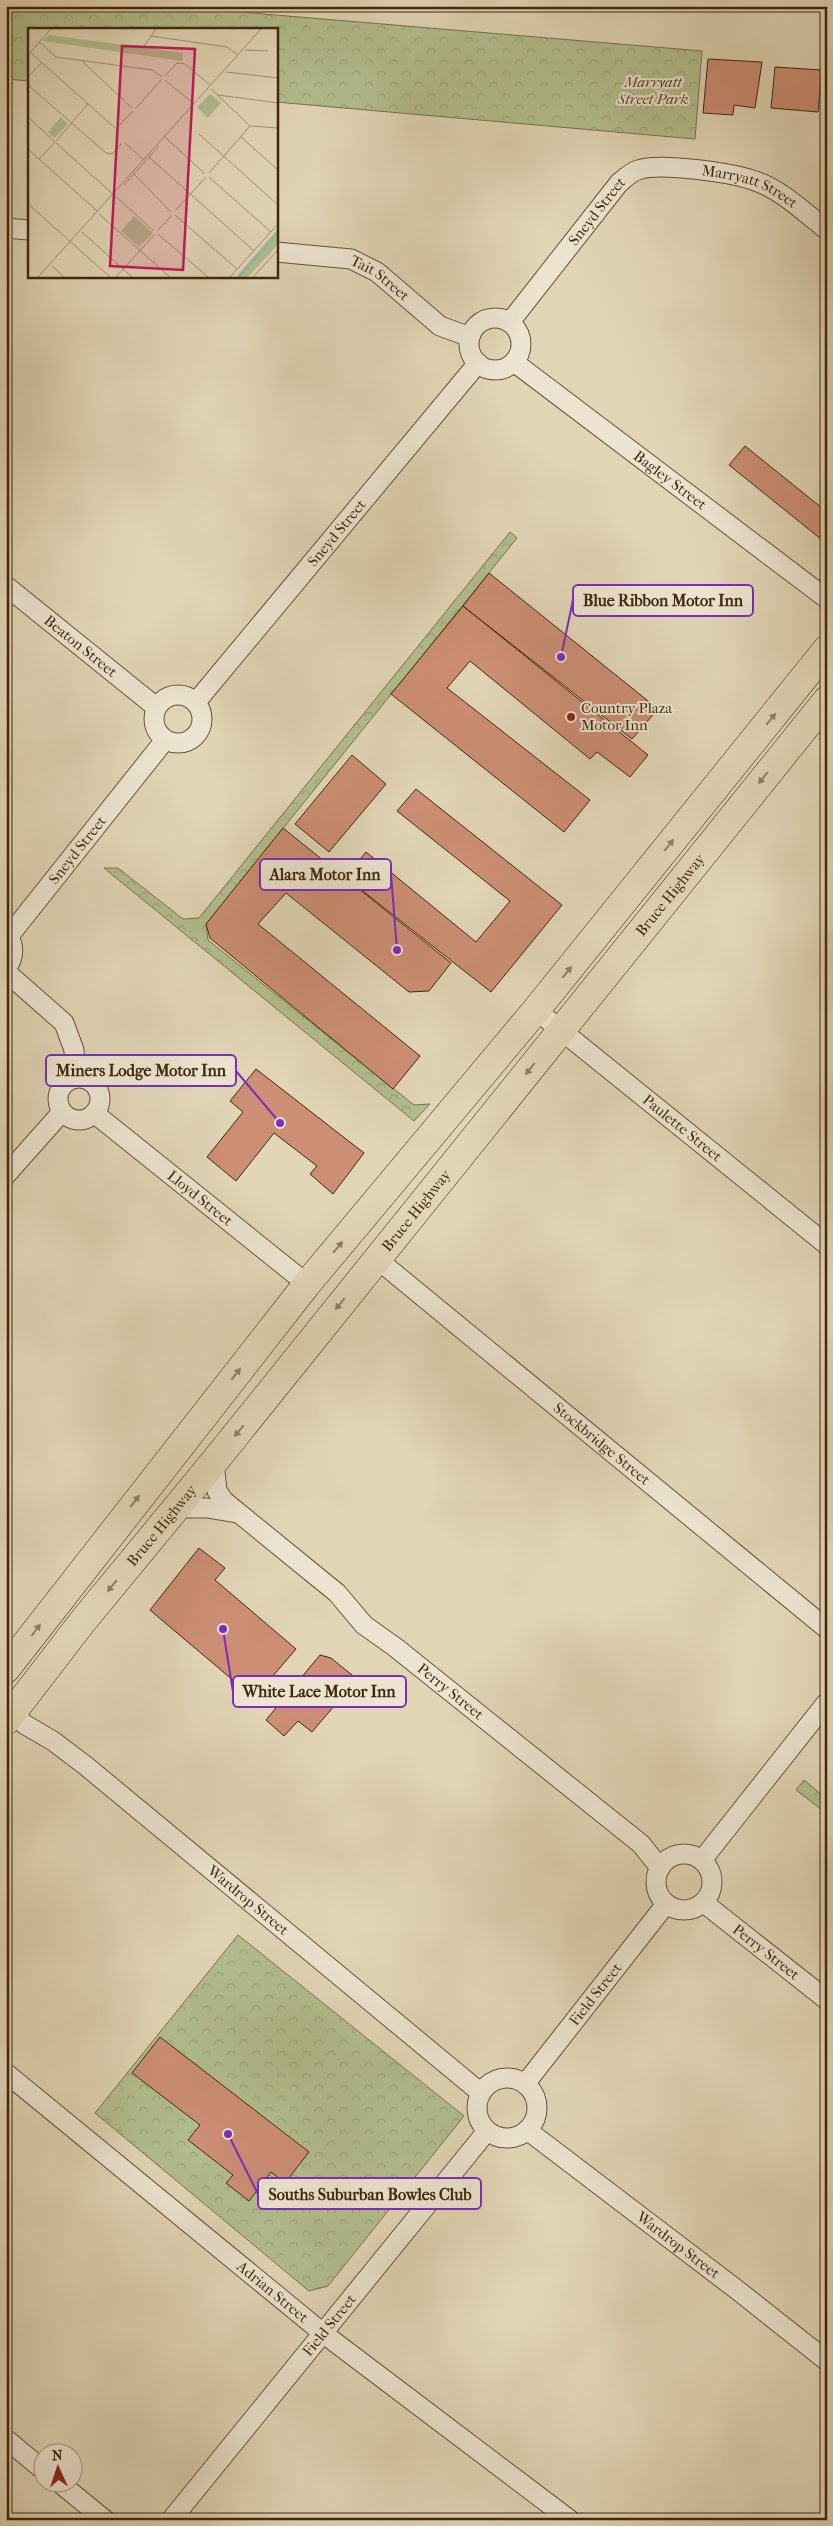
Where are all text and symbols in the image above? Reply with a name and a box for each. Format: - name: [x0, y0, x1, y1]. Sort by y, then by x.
- inset map: [28, 28, 278, 278]
- park label: Marryatt Street Park: [617, 73, 688, 108]
- street label: Marryatt Street: [701, 161, 802, 212]
- street label: Sneyd Street: [565, 172, 629, 249]
- street label: Tait Street: [347, 251, 414, 305]
- street label: Bagley Street: [630, 447, 711, 514]
- street label: Sneyd Street: [304, 495, 370, 570]
- callout: Blue Ribbon Motor Inn: [573, 585, 753, 616]
- text: Blue Ribbon Motor Inn: [583, 591, 744, 610]
- street label: Beaton Street: [41, 611, 121, 681]
- place label: Country Plaza Motor Inn: [581, 699, 673, 734]
- marker: Country Plaza Motor Inn: [565, 711, 577, 723]
- one-way arrow: [765, 713, 776, 726]
- one-way arrow: [758, 772, 769, 785]
- street label: Sneyd Street: [45, 812, 110, 888]
- one-way arrow: [663, 839, 674, 852]
- street label: Bruce Highway: [632, 850, 709, 940]
- callout: Alara Motor Inn: [260, 859, 391, 890]
- text: Alara Motor Inn: [268, 865, 381, 884]
- one-way arrow: [561, 966, 572, 979]
- callout: Miners Lodge Motor Inn: [46, 1055, 236, 1086]
- text: Miners Lodge Motor Inn: [55, 1061, 227, 1081]
- one-way arrow: [525, 1062, 536, 1075]
- street label: Paulette Street: [639, 1091, 726, 1166]
- street label: Bruce Highway: [378, 1165, 455, 1255]
- street label: Lloyd Street: [164, 1166, 237, 1230]
- one-way arrow: [332, 1242, 344, 1254]
- one-way arrow: [335, 1297, 346, 1310]
- one-way arrow: [231, 1368, 242, 1381]
- street label: Stockbridge Street: [550, 1399, 654, 1489]
- one-way arrow: [233, 1424, 244, 1437]
- street label: Bruce Highway: [123, 1480, 201, 1570]
- one-way arrow: [130, 1495, 141, 1508]
- one-way arrow: [106, 1579, 117, 1592]
- one-way arrow: [31, 1623, 41, 1637]
- street label: Perry Street: [414, 1659, 488, 1724]
- callout: White Lace Motor Inn: [233, 1676, 406, 1707]
- text: White Lace Motor Inn: [241, 1682, 396, 1701]
- street label: Wardrop Street: [203, 1861, 293, 1939]
- street label: Perry Street: [729, 1920, 803, 1984]
- street label: Field Street: [565, 1959, 626, 2029]
- callout: Souths Suburban Bowles Club: [258, 2178, 481, 2209]
- text: Souths Suburban Bowles Club: [268, 2185, 472, 2204]
- street label: Wardrop Street: [632, 2207, 724, 2283]
- street label: Adrian Street: [232, 2257, 313, 2327]
- street label: Field Street: [299, 2290, 360, 2360]
- north arrow: [32, 2444, 82, 2494]
- text: N: [52, 2447, 63, 2464]

